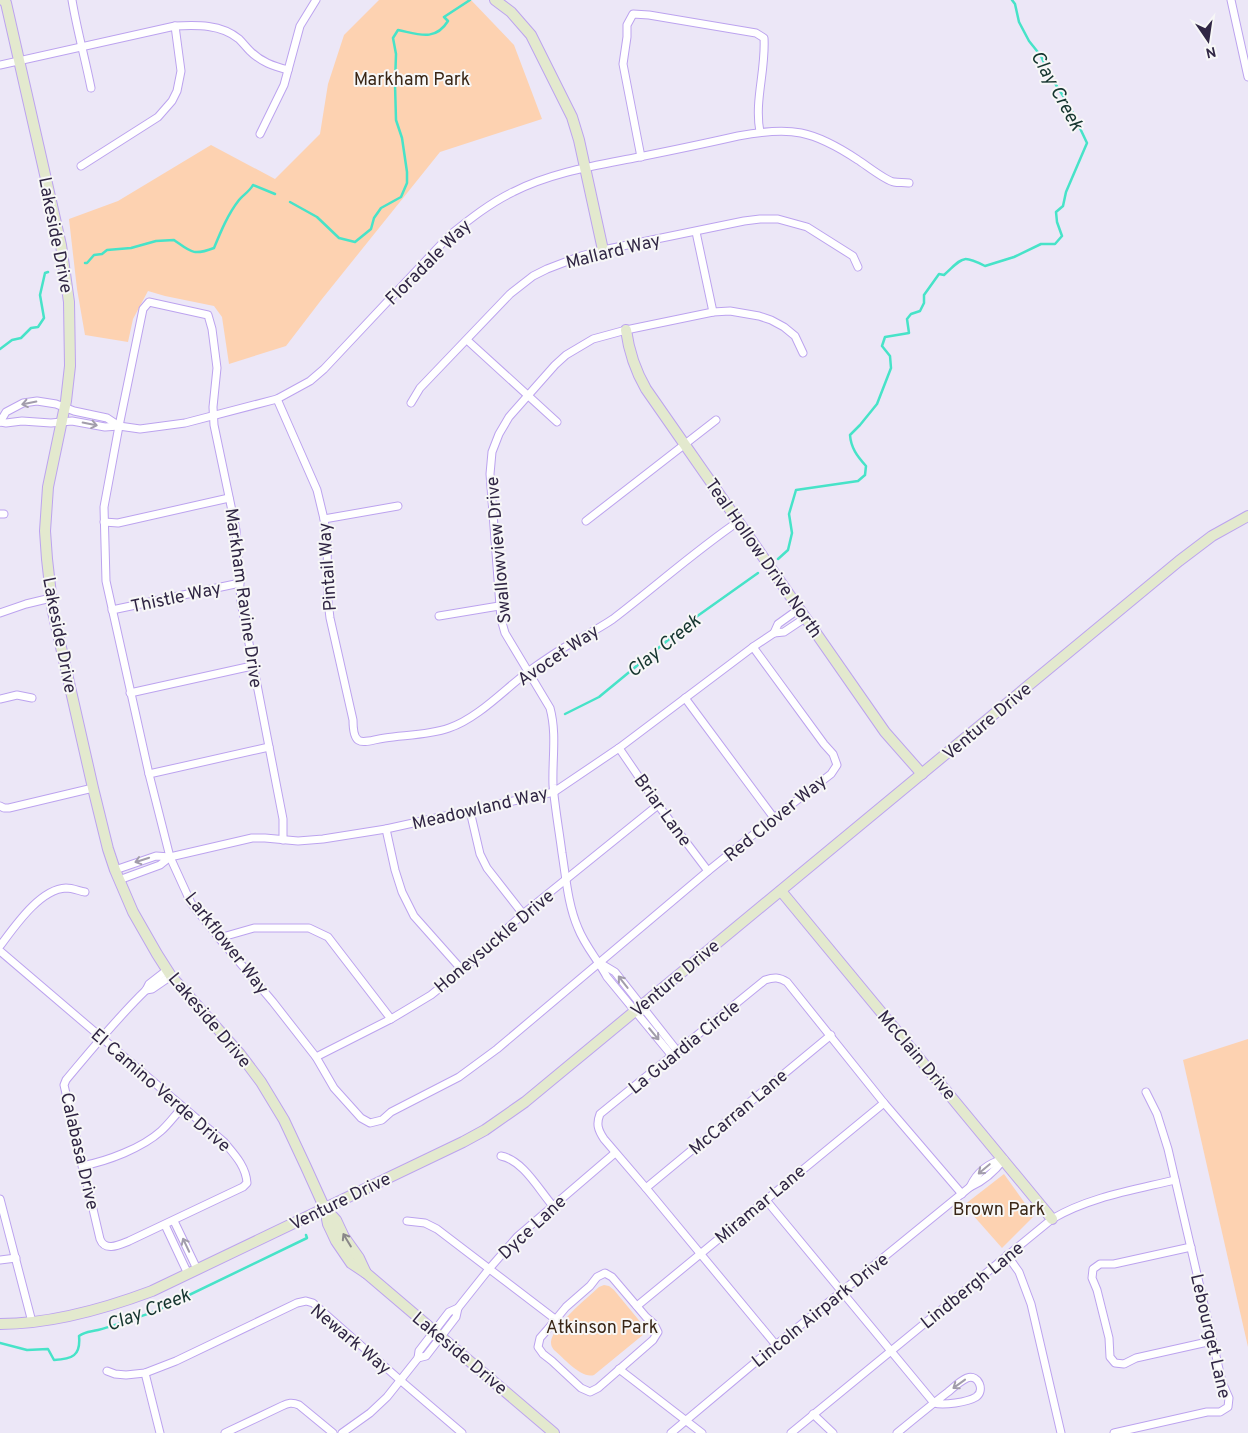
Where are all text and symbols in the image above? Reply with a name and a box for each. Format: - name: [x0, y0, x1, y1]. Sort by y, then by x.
- north arrow: [1183, 15, 1233, 65]
- text: N: [1204, 42, 1217, 61]
- water label: Clay Creek: [1024, 47, 1088, 136]
- park label: Markham Park: [354, 69, 470, 92]
- street label: Lakeside Drive: [32, 175, 77, 295]
- street label: Floradale Way: [381, 215, 477, 311]
- street label: Mallard Way: [564, 230, 663, 275]
- one-way arrow: [21, 399, 37, 408]
- one-way arrow: [82, 420, 98, 430]
- street label: Swallowview Drive: [482, 475, 517, 624]
- street label: Teal Hollow Drive North: [699, 475, 827, 643]
- street label: Markham Ravine Drive: [218, 507, 267, 690]
- street label: Pintail Way: [314, 522, 343, 612]
- street label: Lakeside Drive: [36, 575, 81, 695]
- street label: Thistle Way: [129, 578, 224, 619]
- water label: Clay Creek: [623, 609, 706, 684]
- street label: Avocet Way: [514, 621, 604, 692]
- street label: Venture Drive: [939, 678, 1037, 766]
- street label: Briar Lane: [628, 770, 696, 852]
- street label: Red Clover Way: [720, 771, 832, 868]
- street label: Meadowland Way: [410, 783, 551, 836]
- one-way arrow: [135, 856, 150, 865]
- street label: Honeysuckle Drive: [430, 885, 560, 999]
- street label: Larkflower Way: [179, 888, 273, 1000]
- street label: Venture Drive: [627, 935, 725, 1023]
- street label: Lakeside Drive: [162, 968, 256, 1073]
- one-way arrow: [617, 976, 628, 989]
- street label: La Guardia Circle: [624, 996, 746, 1100]
- street label: McClain Drive: [871, 1006, 960, 1106]
- street label: El Camino Verde Drive: [85, 1024, 235, 1158]
- one-way arrow: [649, 1027, 660, 1040]
- street label: McCarran Lane: [685, 1065, 793, 1161]
- street label: Calabasa Drive: [54, 1090, 103, 1212]
- street label: Miramar Lane: [711, 1160, 811, 1250]
- one-way arrow: [977, 1163, 990, 1175]
- street label: Venture Drive: [286, 1168, 395, 1237]
- street label: Dyce Lane: [494, 1191, 572, 1265]
- park label: Brown Park: [953, 1199, 1045, 1222]
- one-way arrow: [341, 1233, 351, 1247]
- street label: Lindbergh Lane: [917, 1237, 1029, 1335]
- one-way arrow: [180, 1238, 190, 1253]
- street label: Lincoln Airpark Drive: [748, 1249, 894, 1374]
- street label: Lebourget Lane: [1184, 1272, 1235, 1401]
- water label: Clay Creek: [103, 1284, 194, 1338]
- street label: Newark Way: [305, 1300, 395, 1381]
- street label: Lakeside Drive: [407, 1307, 512, 1401]
- park label: Atkinson Park: [546, 1317, 658, 1340]
- one-way arrow: [952, 1379, 966, 1389]

